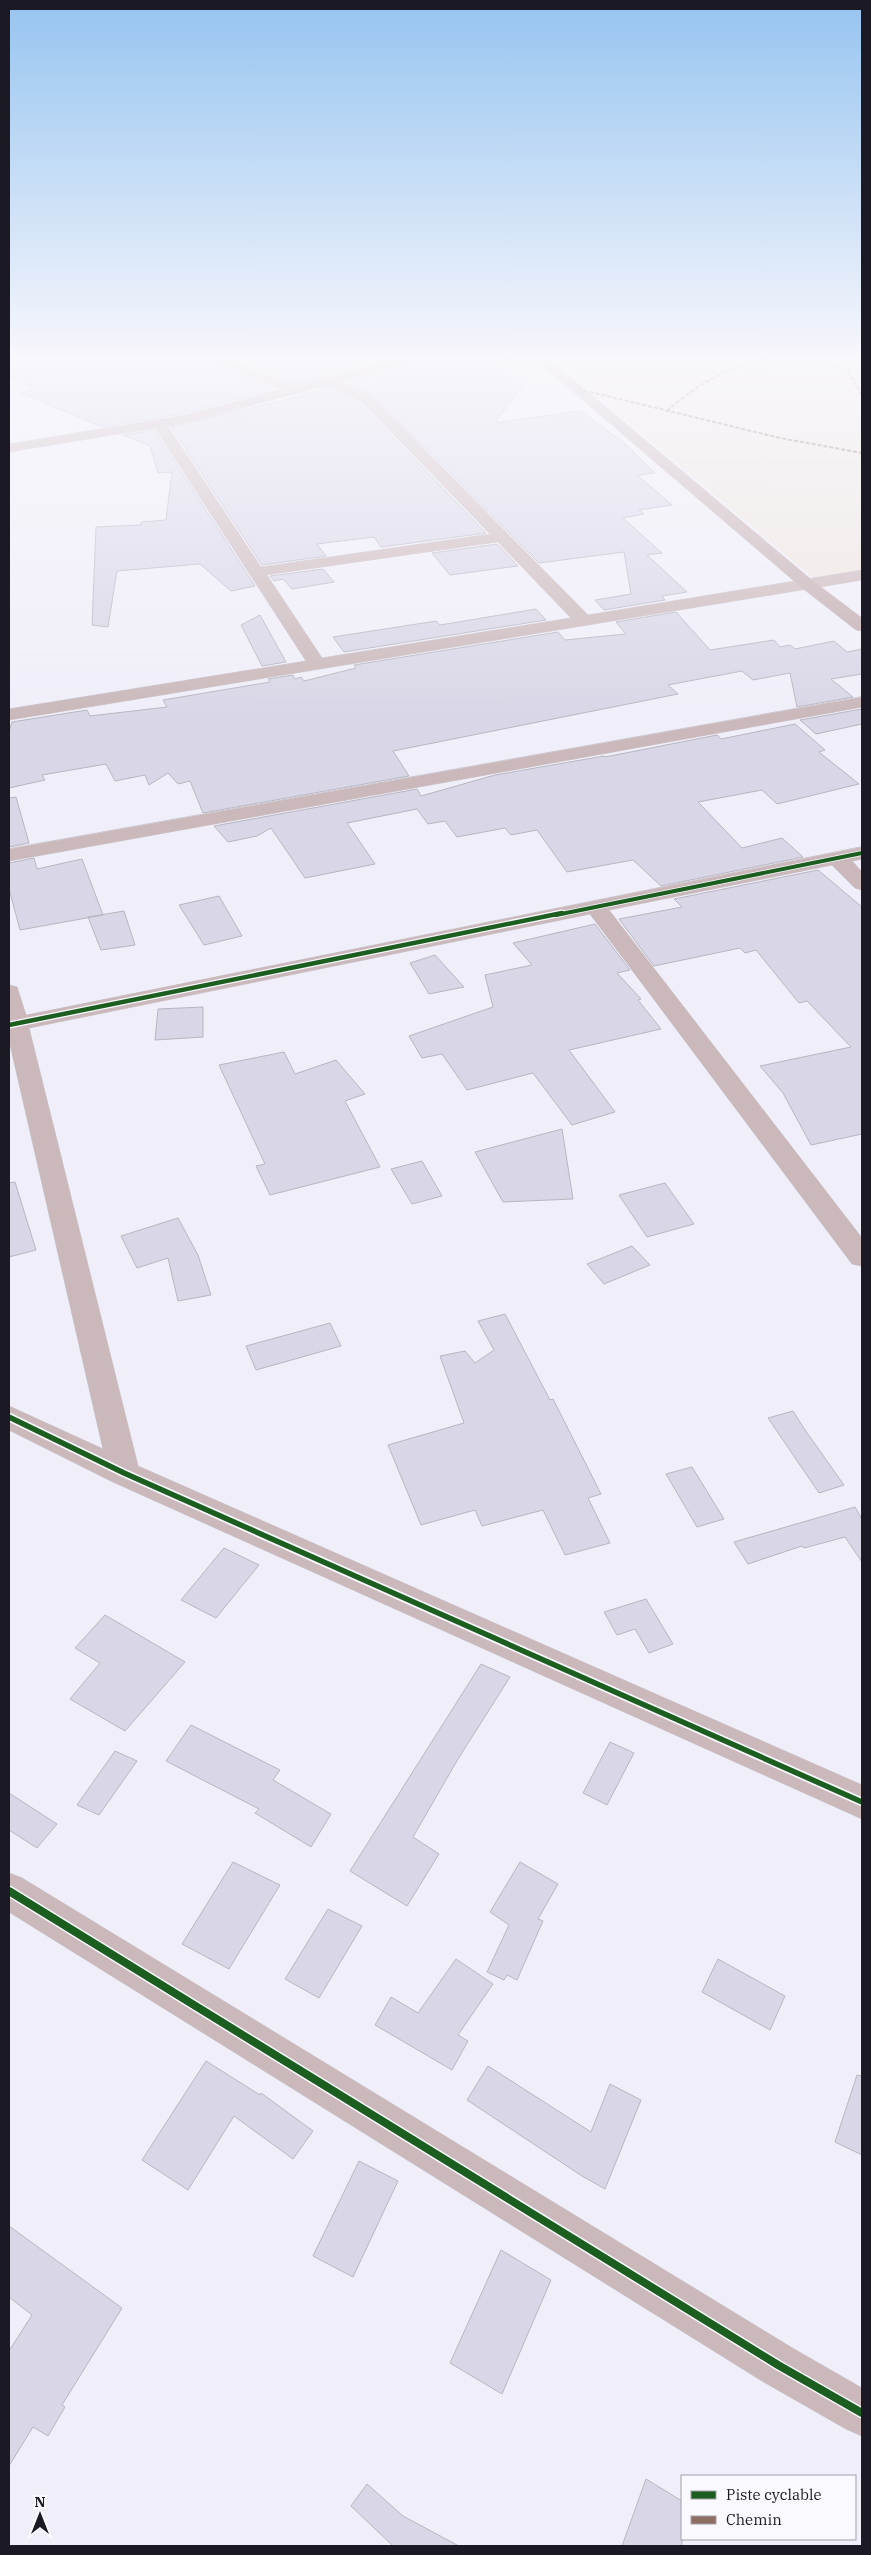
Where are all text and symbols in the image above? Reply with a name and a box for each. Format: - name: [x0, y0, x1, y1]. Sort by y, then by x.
- legend: [681, 2475, 856, 2540]
- text: Piste cyclable: [726, 2485, 822, 2504]
- north arrow: [15, 2490, 65, 2540]
- text: N: [34, 2493, 46, 2511]
- text: Chemin: [726, 2510, 782, 2529]

